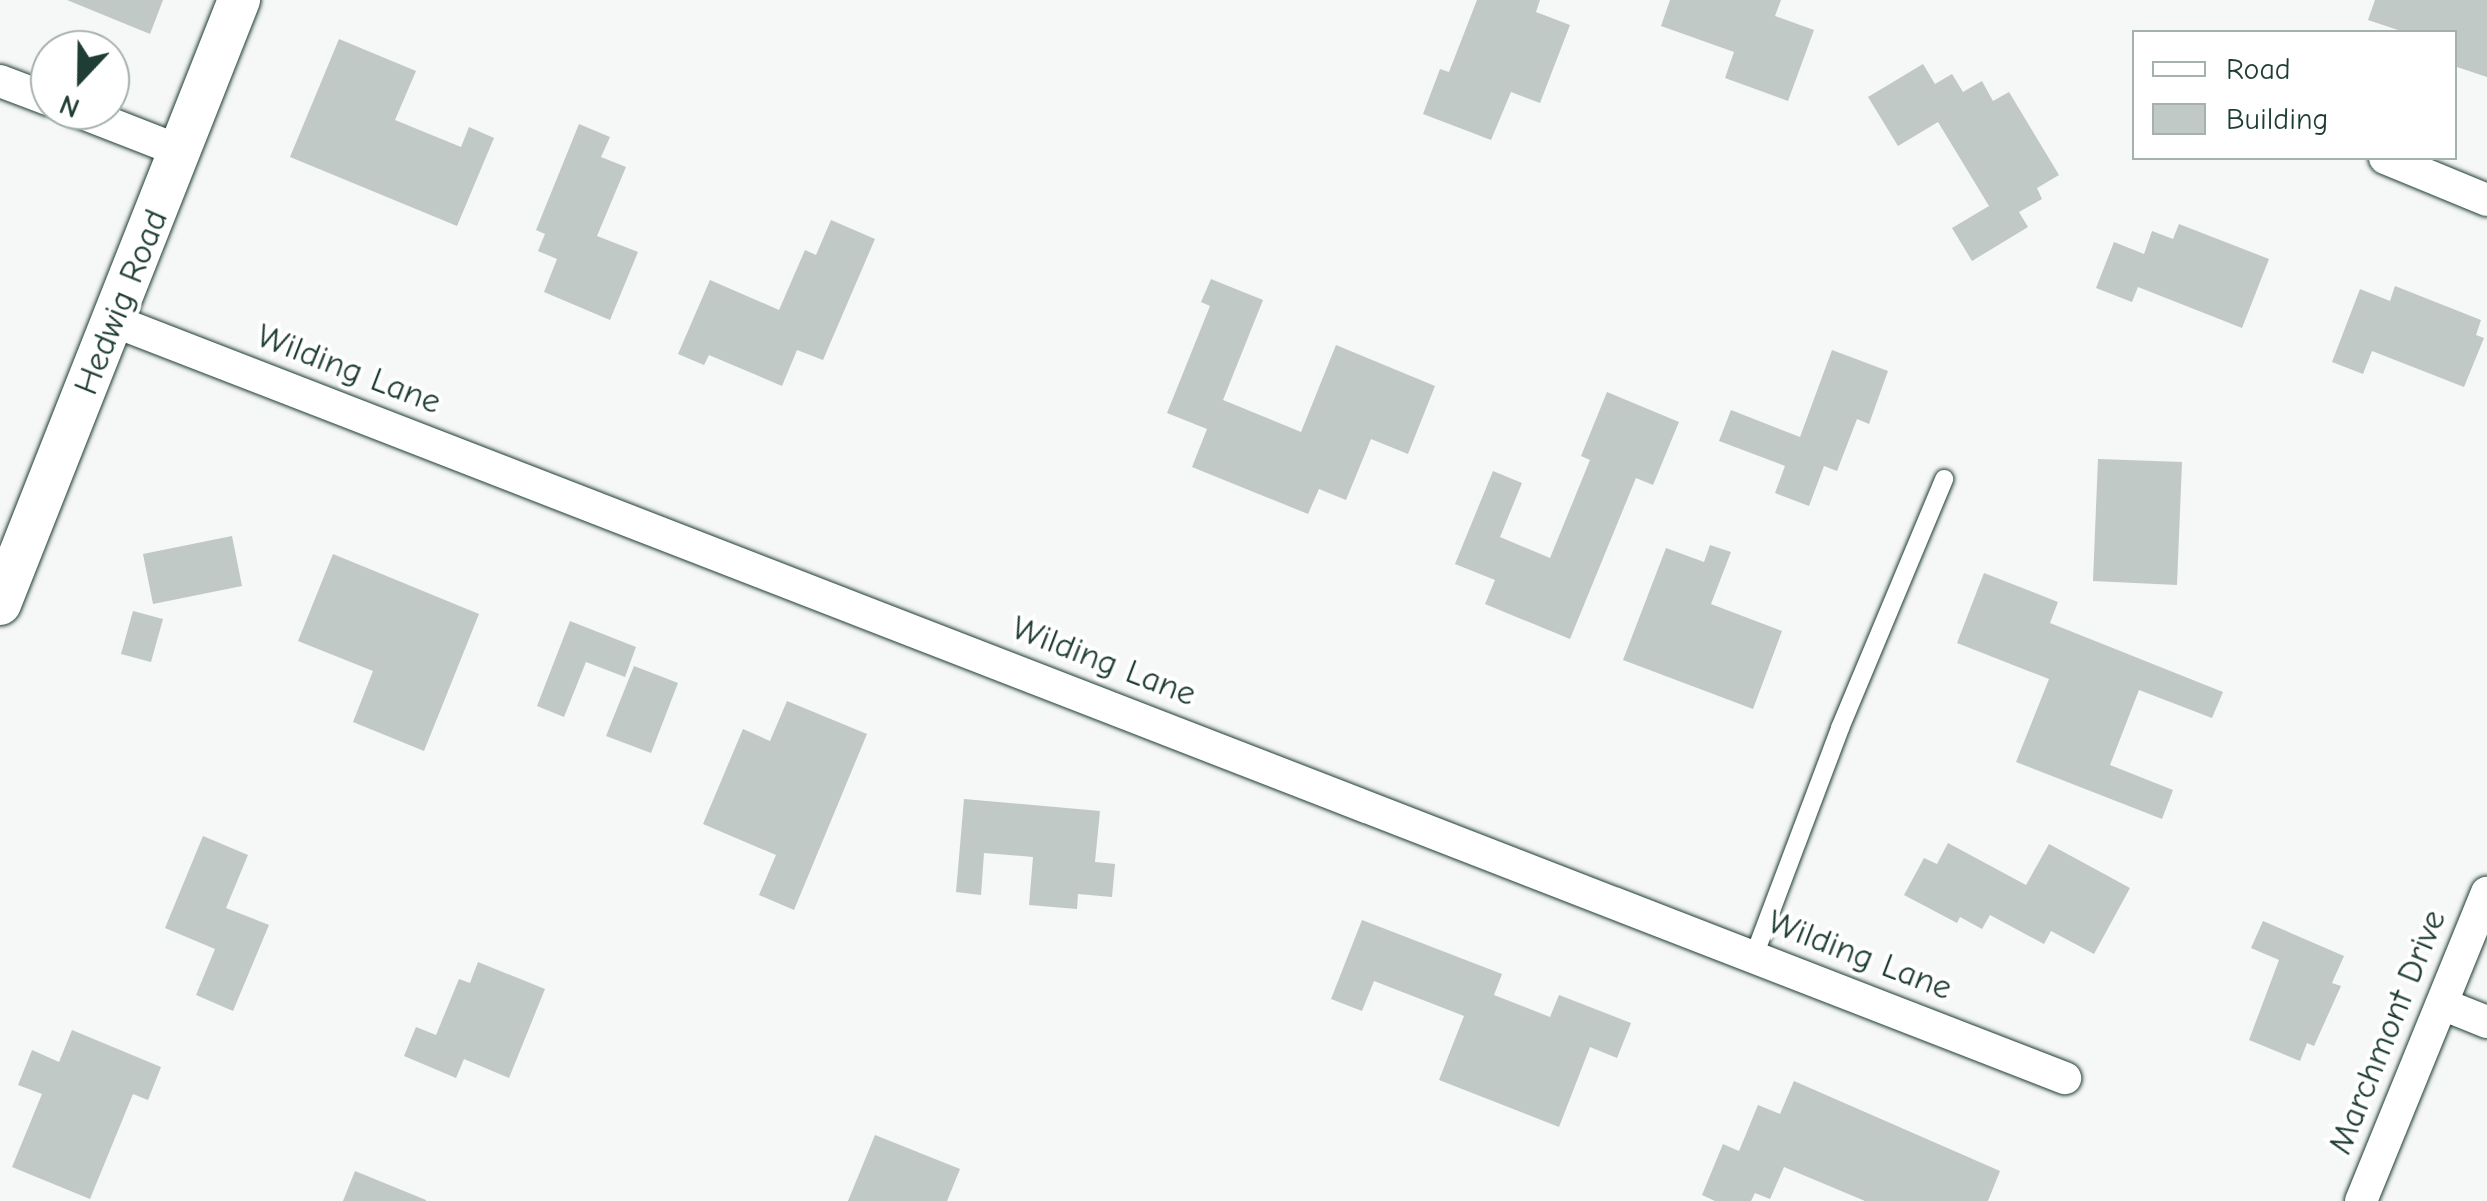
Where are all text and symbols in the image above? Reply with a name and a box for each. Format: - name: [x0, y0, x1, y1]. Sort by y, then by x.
- north arrow: [30, 30, 130, 130]
- legend: [2132, 30, 2457, 160]
- text: Road: [2226, 52, 2291, 87]
- text: N: [55, 88, 84, 124]
- text: Building: [2226, 102, 2329, 137]
- street label: Hedwig Road: [65, 203, 177, 401]
- street label: Wilding Lane: [251, 315, 447, 423]
- street label: Wilding Lane: [1006, 607, 1202, 715]
- street label: Wilding Lane: [1762, 901, 1958, 1009]
- street label: Marchmont Drive: [2319, 904, 2455, 1160]

